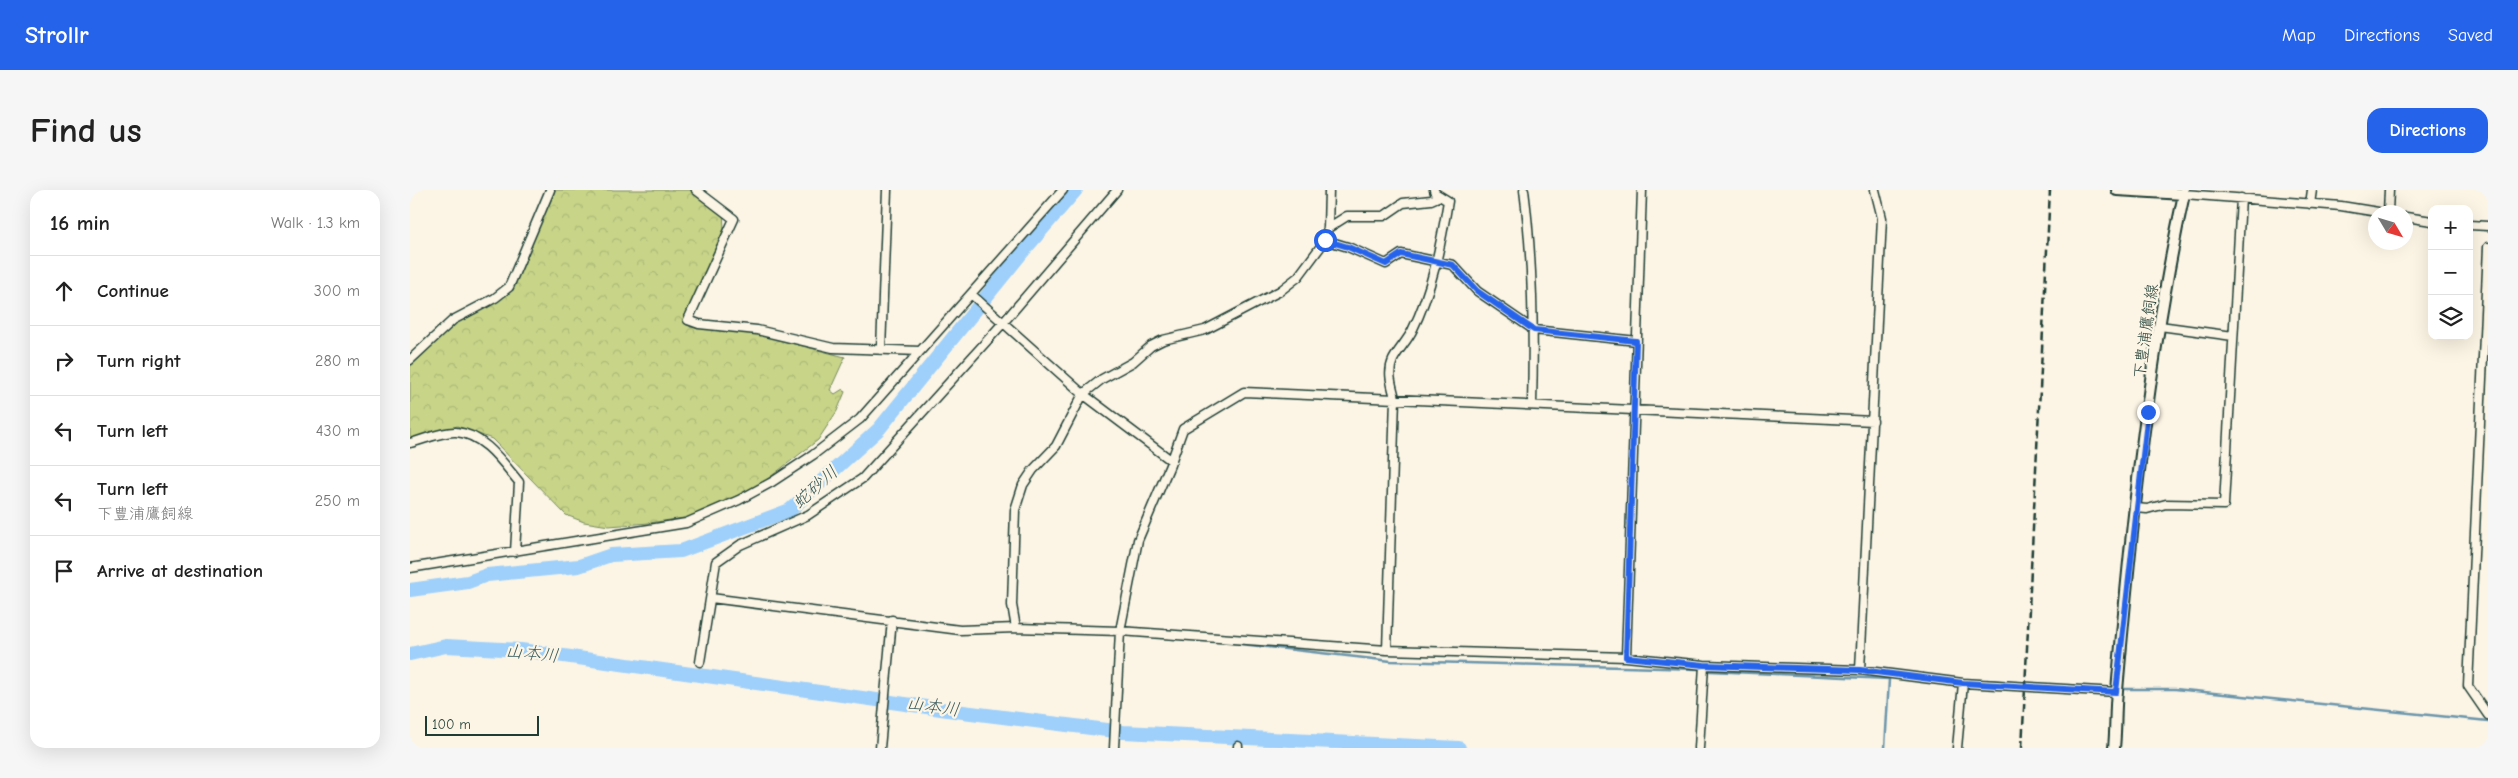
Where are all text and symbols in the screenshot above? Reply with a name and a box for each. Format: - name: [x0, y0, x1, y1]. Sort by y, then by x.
- text: Strollr: [25, 21, 89, 49]
- text: Map: [2282, 25, 2316, 46]
- text: Directions: [2344, 25, 2420, 46]
- text: Saved: [2448, 25, 2493, 46]
- button: Directions: [2367, 108, 2488, 153]
- text: Find us: [30, 110, 142, 151]
- north arrow: [2368, 205, 2413, 250]
- map controls: [2428, 205, 2473, 340]
- button: +: [2428, 205, 2473, 250]
- text: 16 min: [50, 211, 110, 235]
- text: Walk · 1.3 km: [271, 214, 360, 232]
- route start: [1314, 229, 1337, 252]
- button: −: [2428, 250, 2473, 295]
- icon: ahead: [50, 277, 78, 305]
- text: Continue: [97, 280, 169, 302]
- text: 300 m: [314, 282, 360, 300]
- street label: 下豊浦鷹飼線: [2130, 282, 2162, 380]
- button: layers: [2428, 295, 2473, 340]
- icon: right: [50, 347, 78, 375]
- text: Turn right: [97, 350, 181, 372]
- text: 280 m: [315, 352, 360, 370]
- route end: [2137, 401, 2160, 424]
- icon: left: [50, 417, 78, 445]
- text: Turn left: [97, 420, 168, 442]
- text: 430 m: [316, 422, 360, 440]
- water label: 蛇砂川: [788, 462, 842, 513]
- text: Turn left: [97, 478, 168, 500]
- icon: left: [50, 487, 78, 515]
- text: 250 m: [315, 492, 360, 510]
- text: 下豊浦鷹飼線: [97, 505, 193, 523]
- icon: arrive: [50, 557, 78, 585]
- text: Arrive at destination: [97, 560, 263, 582]
- water label: 山本川: [504, 640, 560, 667]
- water label: 山本川: [905, 692, 961, 721]
- scale bar: [425, 713, 539, 736]
- text: 100 m: [432, 716, 471, 733]

